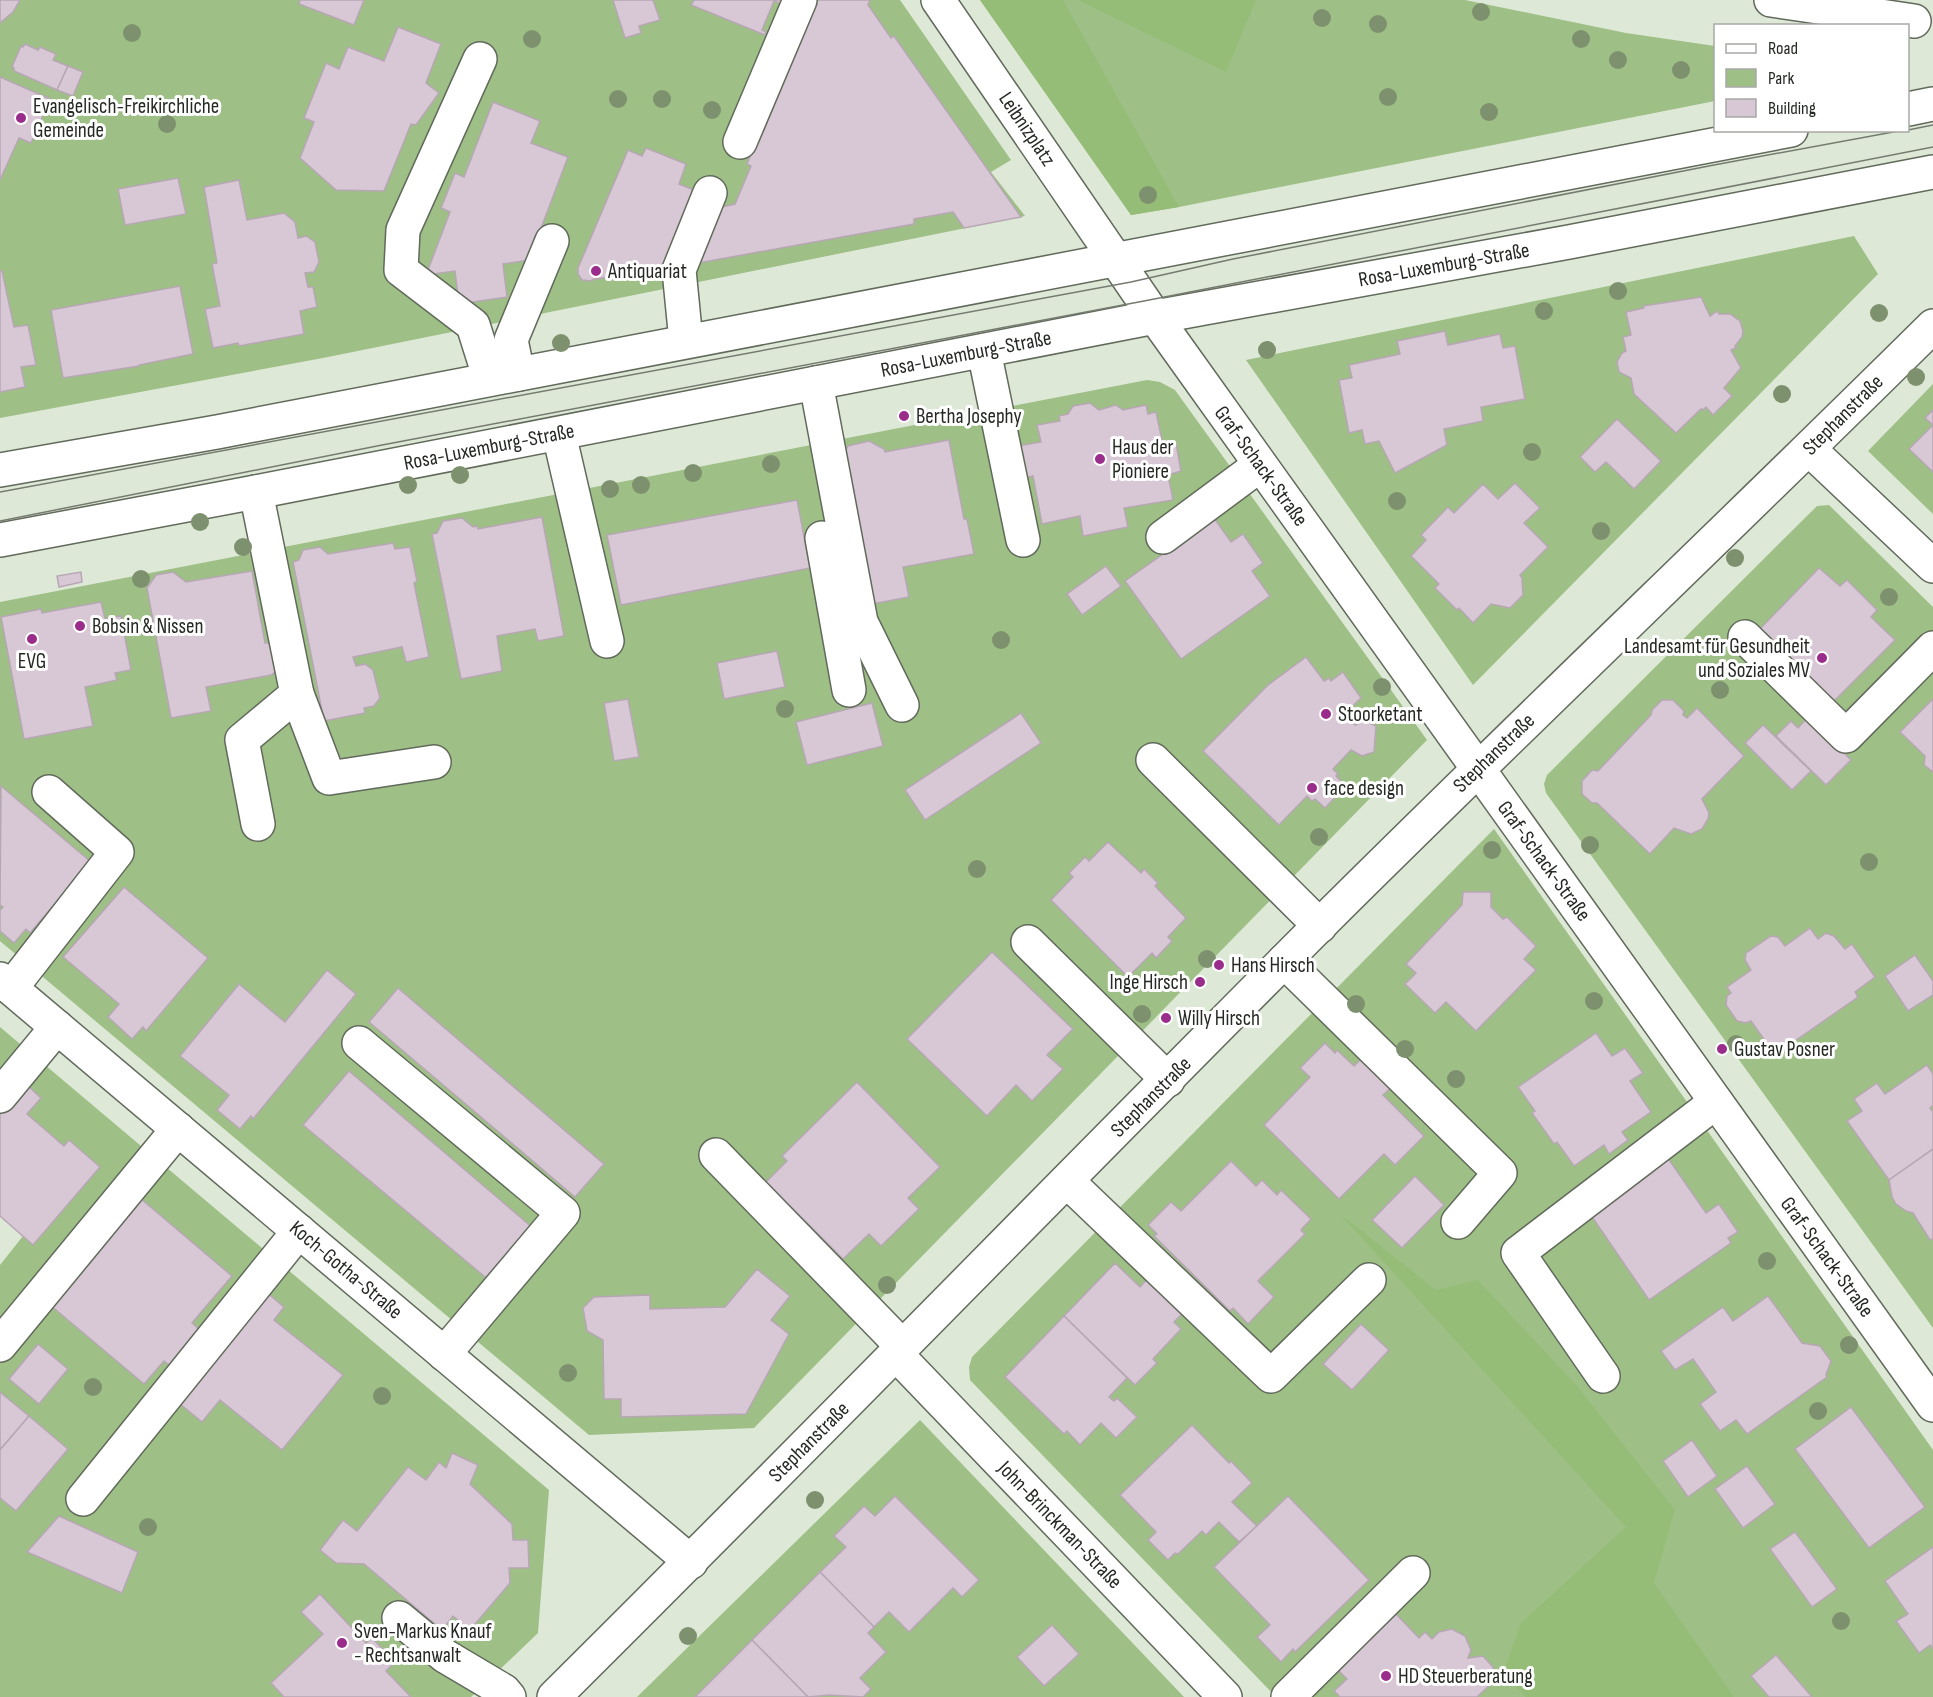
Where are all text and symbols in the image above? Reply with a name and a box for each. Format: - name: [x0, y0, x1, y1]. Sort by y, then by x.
- legend: [1714, 24, 1909, 132]
- text: Road: [1768, 38, 1798, 59]
- text: Park: [1768, 68, 1794, 89]
- street label: Leibnizplatz: [993, 87, 1061, 171]
- place label: Evangelisch-Freikirchliche Gemeinde: [33, 94, 219, 143]
- text: Building: [1768, 98, 1816, 119]
- marker: Evangelisch-Freikirchliche Gemeinde: [14, 111, 28, 125]
- street label: Rosa-Luxemburg-Straße: [1357, 238, 1531, 292]
- place label: Antiquariat: [607, 259, 687, 284]
- marker: Antiquariat: [589, 264, 603, 278]
- street label: Rosa-Luxemburg-Straße: [879, 325, 1053, 383]
- street label: Stephanstraße: [1798, 370, 1888, 460]
- street label: Graf-Schack-Straße: [1209, 401, 1313, 531]
- place label: Bertha Josephy: [916, 404, 1022, 429]
- marker: Bertha Josephy: [897, 409, 911, 423]
- street label: Rosa-Luxemburg-Straße: [402, 418, 576, 476]
- place label: Haus der Pioniere: [1112, 435, 1174, 484]
- marker: Haus der Pioniere: [1093, 452, 1107, 466]
- place label: Bobsin & Nissen: [92, 614, 203, 639]
- marker: Bobsin & Nissen: [73, 619, 87, 633]
- marker: EVG: [25, 632, 39, 646]
- place label: Landesamt für Gesundheit und Soziales MV: [1624, 634, 1811, 683]
- place label: EVG: [18, 649, 46, 674]
- marker: Landesamt für Gesundheit und Soziales MV: [1815, 651, 1829, 665]
- place label: Stoorketant: [1338, 702, 1423, 727]
- marker: Stoorketant: [1319, 707, 1333, 721]
- street label: Stephanstraße: [1448, 708, 1540, 798]
- place label: face design: [1324, 776, 1404, 801]
- marker: face design: [1305, 781, 1319, 795]
- street label: Graf-Schack-Straße: [1492, 796, 1596, 926]
- place label: Hans Hirsch: [1231, 953, 1315, 978]
- marker: Hans Hirsch: [1212, 958, 1226, 972]
- place label: Inge Hirsch: [1109, 970, 1188, 995]
- marker: Inge Hirsch: [1193, 975, 1207, 989]
- place label: Willy Hirsch: [1178, 1006, 1260, 1031]
- marker: Willy Hirsch: [1159, 1011, 1173, 1025]
- place label: Gustav Posner: [1734, 1037, 1835, 1062]
- marker: Gustav Posner: [1715, 1042, 1729, 1056]
- street label: Stephanstraße: [1106, 1052, 1196, 1142]
- street label: Graf-Schack-Straße: [1775, 1192, 1879, 1322]
- street label: Koch-Gotha-Straße: [284, 1216, 408, 1324]
- street label: Stephanstraße: [764, 1397, 854, 1487]
- street label: John-Brinckman-Straße: [992, 1455, 1127, 1594]
- place label: Sven-Markus Knauf - Rechtsanwalt: [354, 1619, 493, 1668]
- marker: Sven-Markus Knauf - Rechtsanwalt: [335, 1636, 349, 1650]
- place label: HD Steuerberatung: [1398, 1664, 1533, 1689]
- marker: HD Steuerberatung: [1379, 1669, 1393, 1683]

